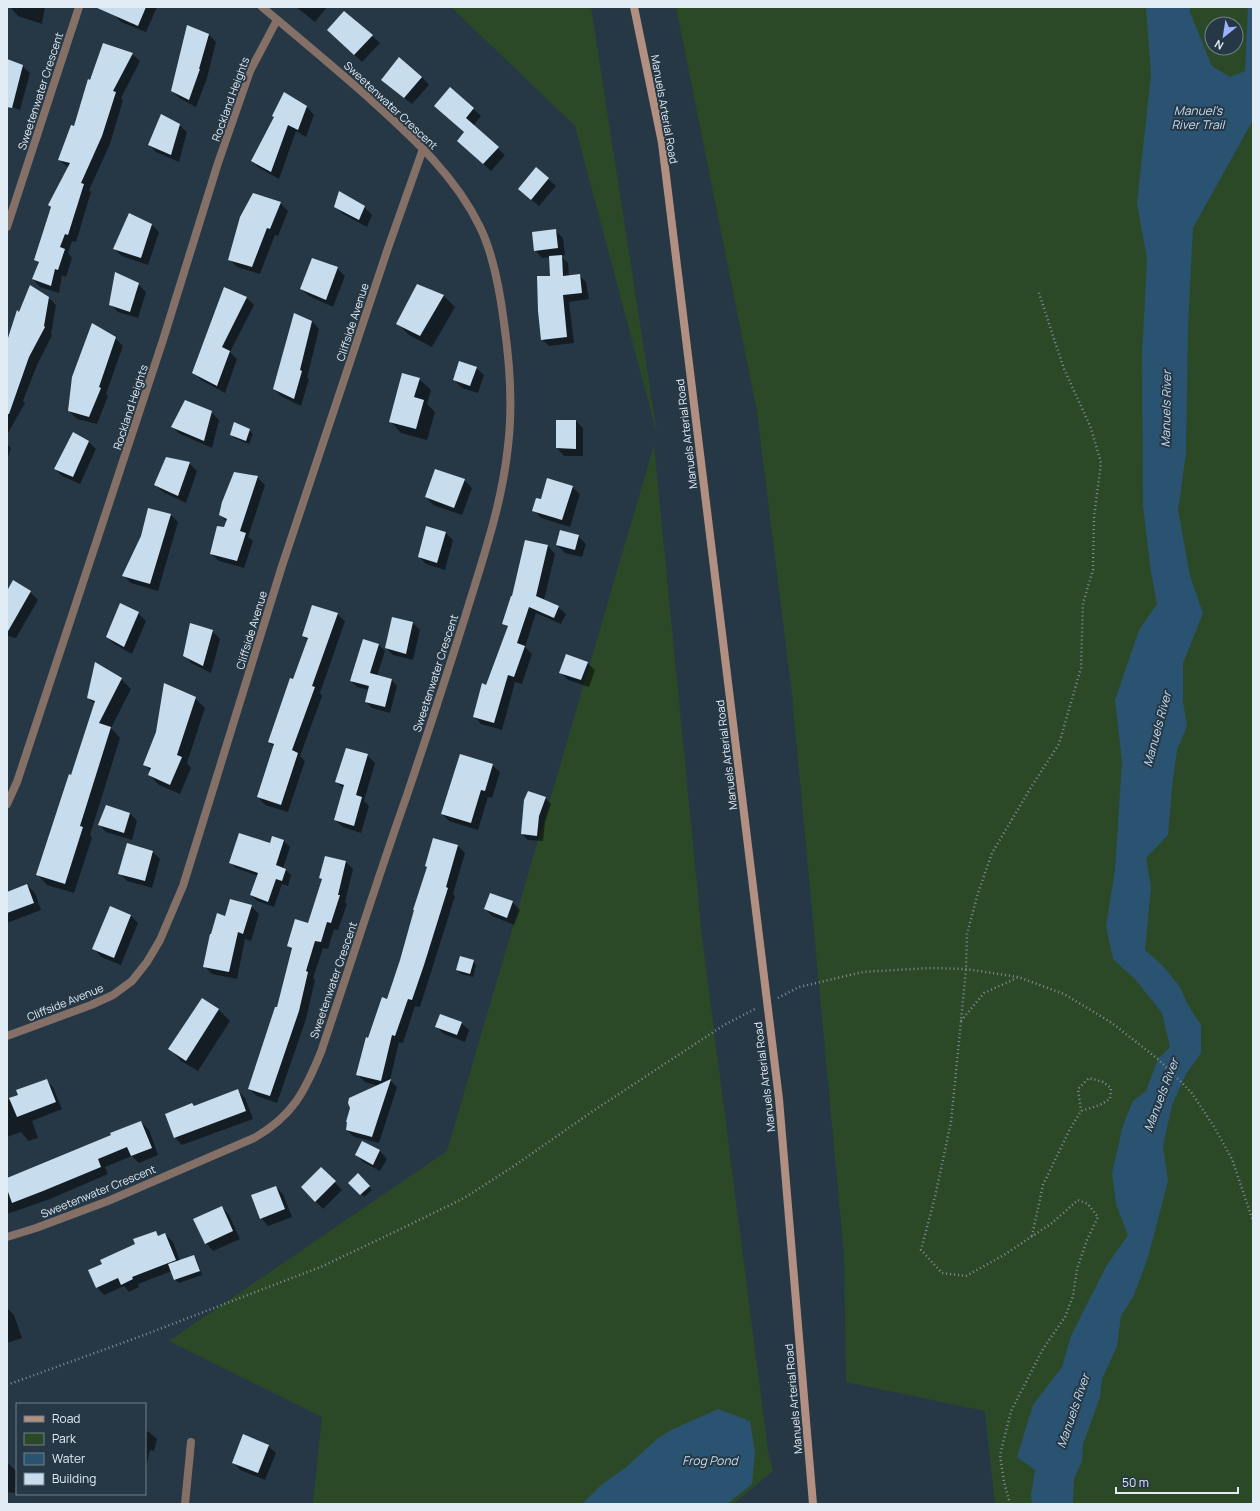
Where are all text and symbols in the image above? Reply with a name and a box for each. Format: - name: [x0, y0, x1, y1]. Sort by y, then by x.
- north arrow: [1204, 16, 1244, 56]
- street label: Sweetenwater Crescent: [14, 30, 66, 152]
- text: N: [1211, 37, 1226, 54]
- street label: Manuels Arterial Road: [648, 53, 682, 165]
- street label: Rockland Heights: [208, 55, 252, 143]
- street label: Sweetenwater Crescent: [341, 58, 441, 152]
- water label: Manuel's River Trail: [1172, 102, 1227, 133]
- street label: Cliffside Avenue: [332, 280, 372, 363]
- street label: Rockland Heights: [109, 362, 151, 451]
- water label: Manuels River: [1157, 369, 1175, 448]
- street label: Manuels Arterial Road: [672, 378, 700, 490]
- street label: Cliffside Avenue: [232, 588, 270, 671]
- street label: Sweetenwater Crescent: [409, 612, 461, 734]
- water label: Manuels River: [1139, 688, 1176, 768]
- street label: Manuels Arterial Road: [712, 699, 740, 811]
- street label: Sweetenwater Crescent: [306, 919, 360, 1041]
- street label: Cliffside Avenue: [24, 980, 106, 1024]
- street label: Manuels Arterial Road: [750, 1021, 778, 1133]
- water label: Manuels River: [1139, 1054, 1183, 1134]
- street label: Sweetenwater Crescent: [38, 1161, 158, 1221]
- street label: Manuels Arterial Road: [781, 1343, 805, 1455]
- water label: Manuels River: [1052, 1370, 1094, 1450]
- legend: [16, 1403, 146, 1495]
- text: Road: [52, 1410, 80, 1427]
- text: Park: [52, 1430, 77, 1447]
- text: Water: [52, 1450, 86, 1467]
- water label: Frog Pond: [682, 1452, 740, 1469]
- scale bar: [1116, 1469, 1238, 1495]
- text: Building: [52, 1470, 96, 1487]
- text: 50 m: [1122, 1474, 1149, 1491]

